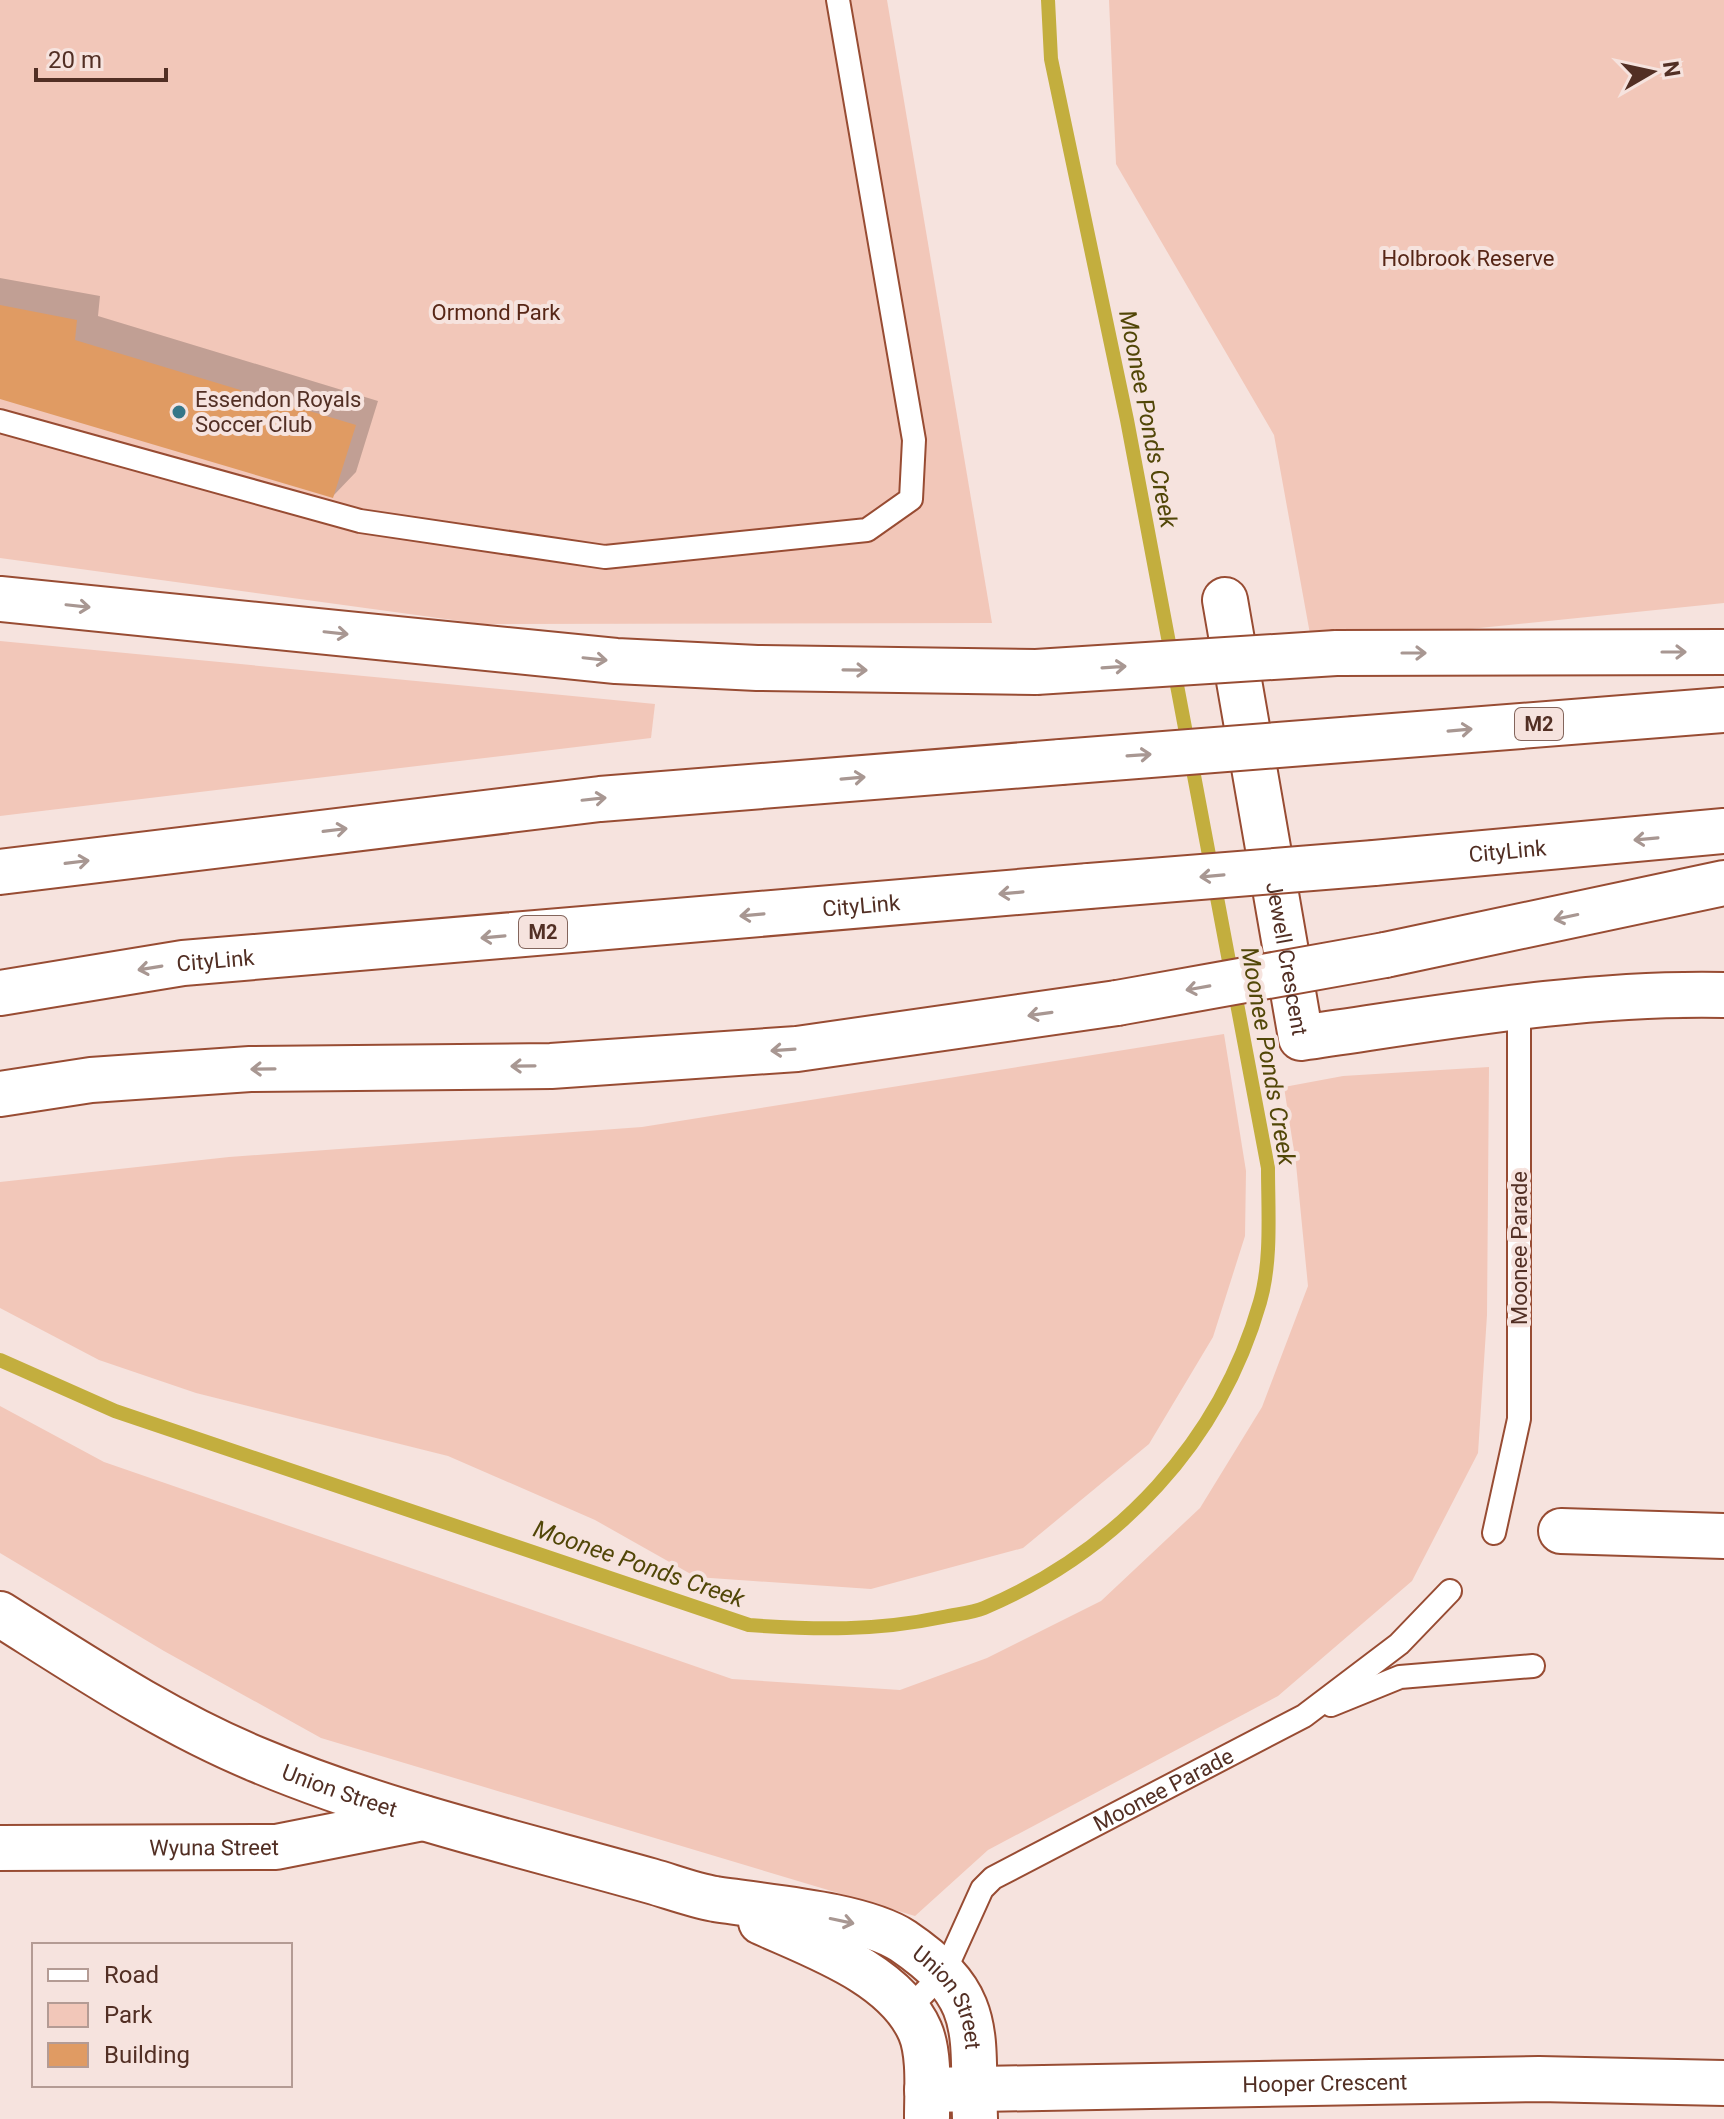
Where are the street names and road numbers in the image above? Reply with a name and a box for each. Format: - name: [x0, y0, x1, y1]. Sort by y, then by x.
- road number: M2: [1515, 708, 1563, 740]
- street label: CityLink: [1468, 835, 1548, 867]
- street label: Jewell Crescent: [1262, 880, 1313, 1037]
- street label: CityLink: [821, 890, 902, 921]
- road number: M2: [519, 916, 567, 948]
- street label: CityLink: [176, 944, 256, 976]
- street label: Moonee Parade: [1507, 1171, 1532, 1325]
- street label: Moonee Parade: [1089, 1743, 1237, 1836]
- street label: Union Street: [279, 1759, 400, 1822]
- street label: Wyuna Street: [149, 1834, 279, 1860]
- street label: Union Street: [908, 1940, 986, 2050]
- street label: Hooper Crescent: [1242, 2069, 1408, 2097]

